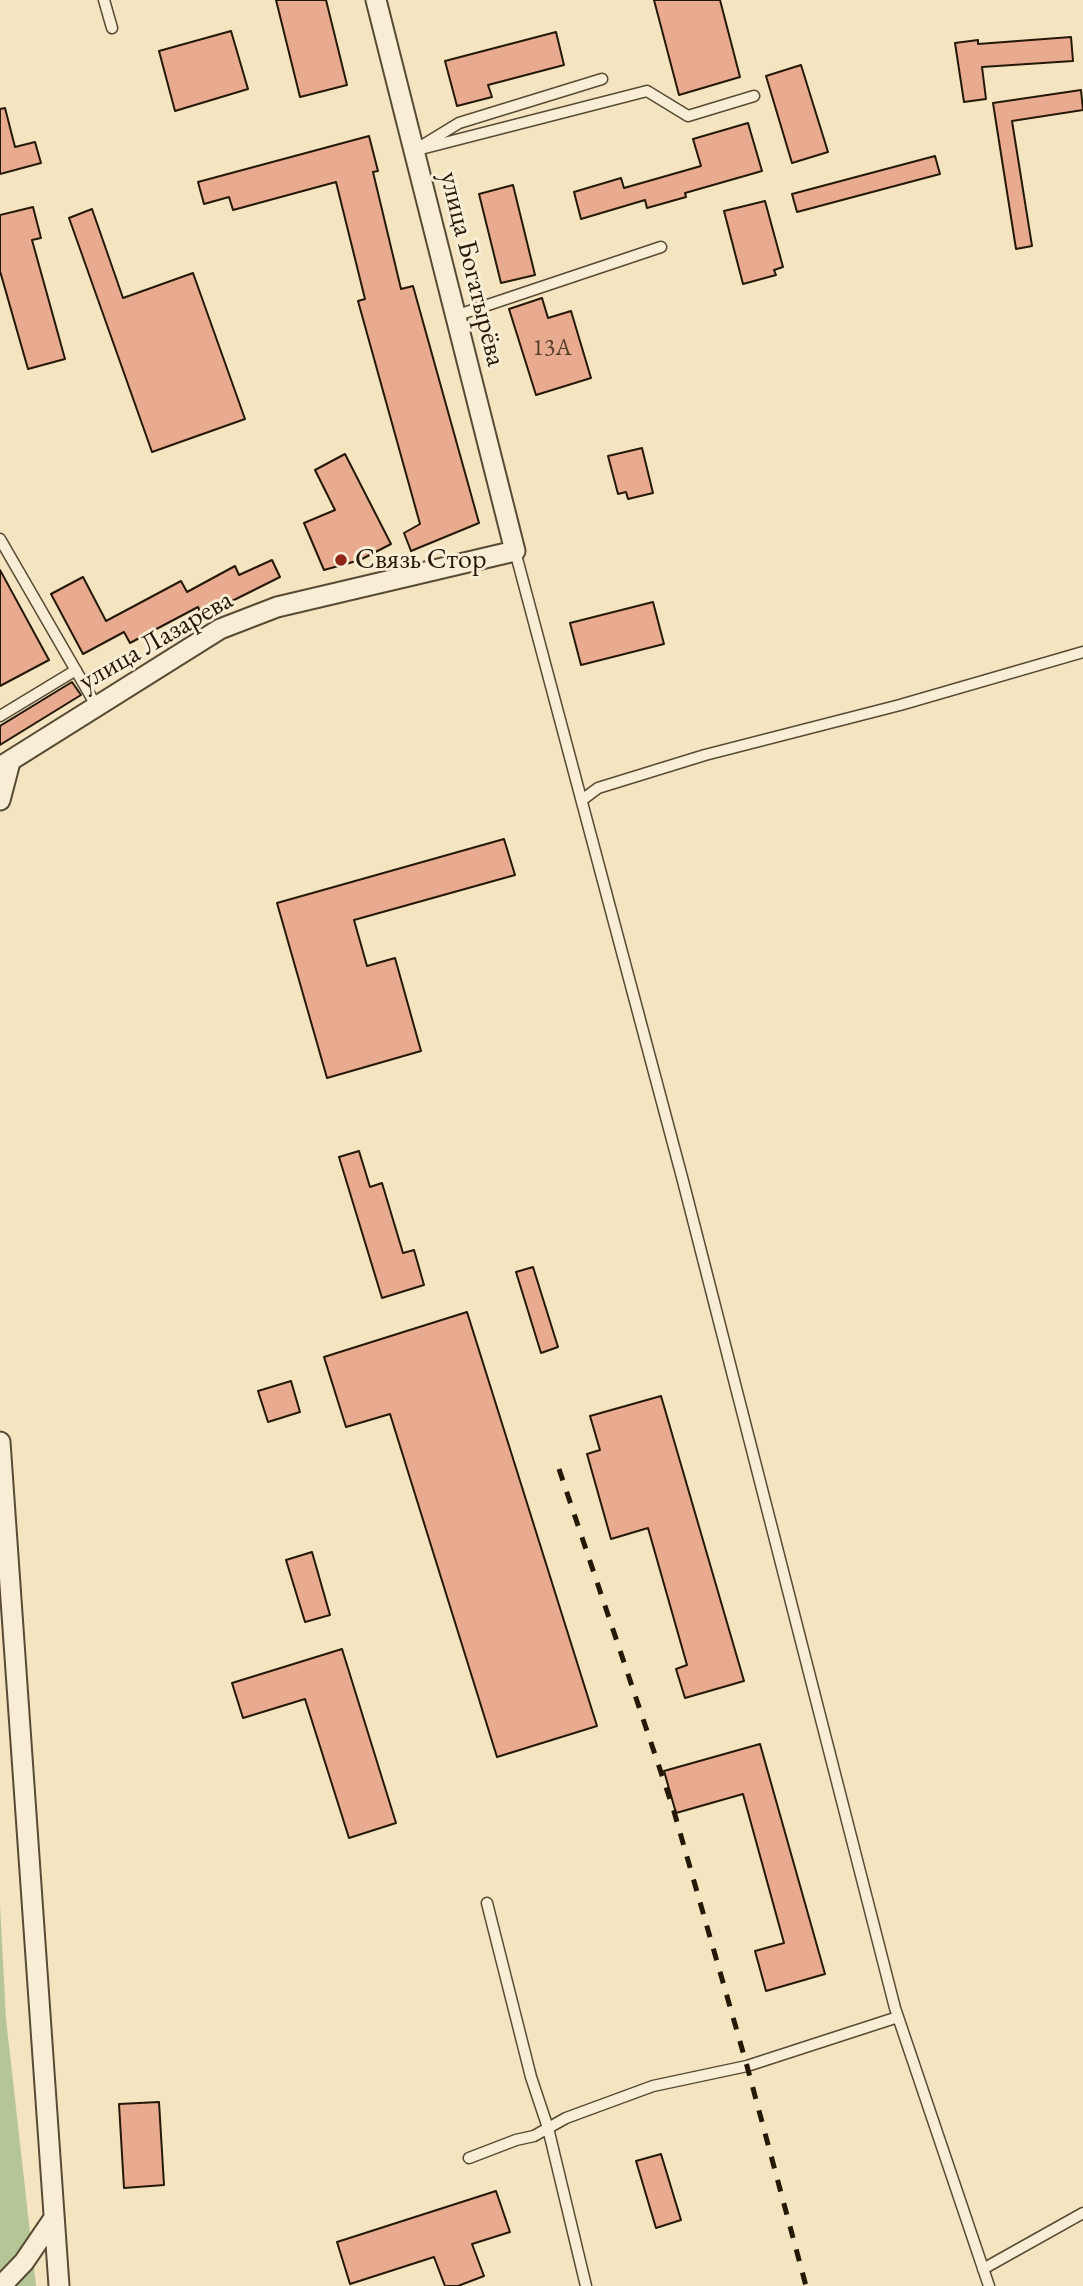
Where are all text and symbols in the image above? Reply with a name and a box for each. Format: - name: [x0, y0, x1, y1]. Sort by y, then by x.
- street label: улица Богатырёва: [432, 168, 512, 370]
- house number: 13А: [532, 334, 572, 362]
- place label: Связь Стор: [355, 543, 486, 577]
- marker: Связь Стор: [333, 552, 349, 568]
- street label: улица Лазарева: [73, 583, 239, 699]

